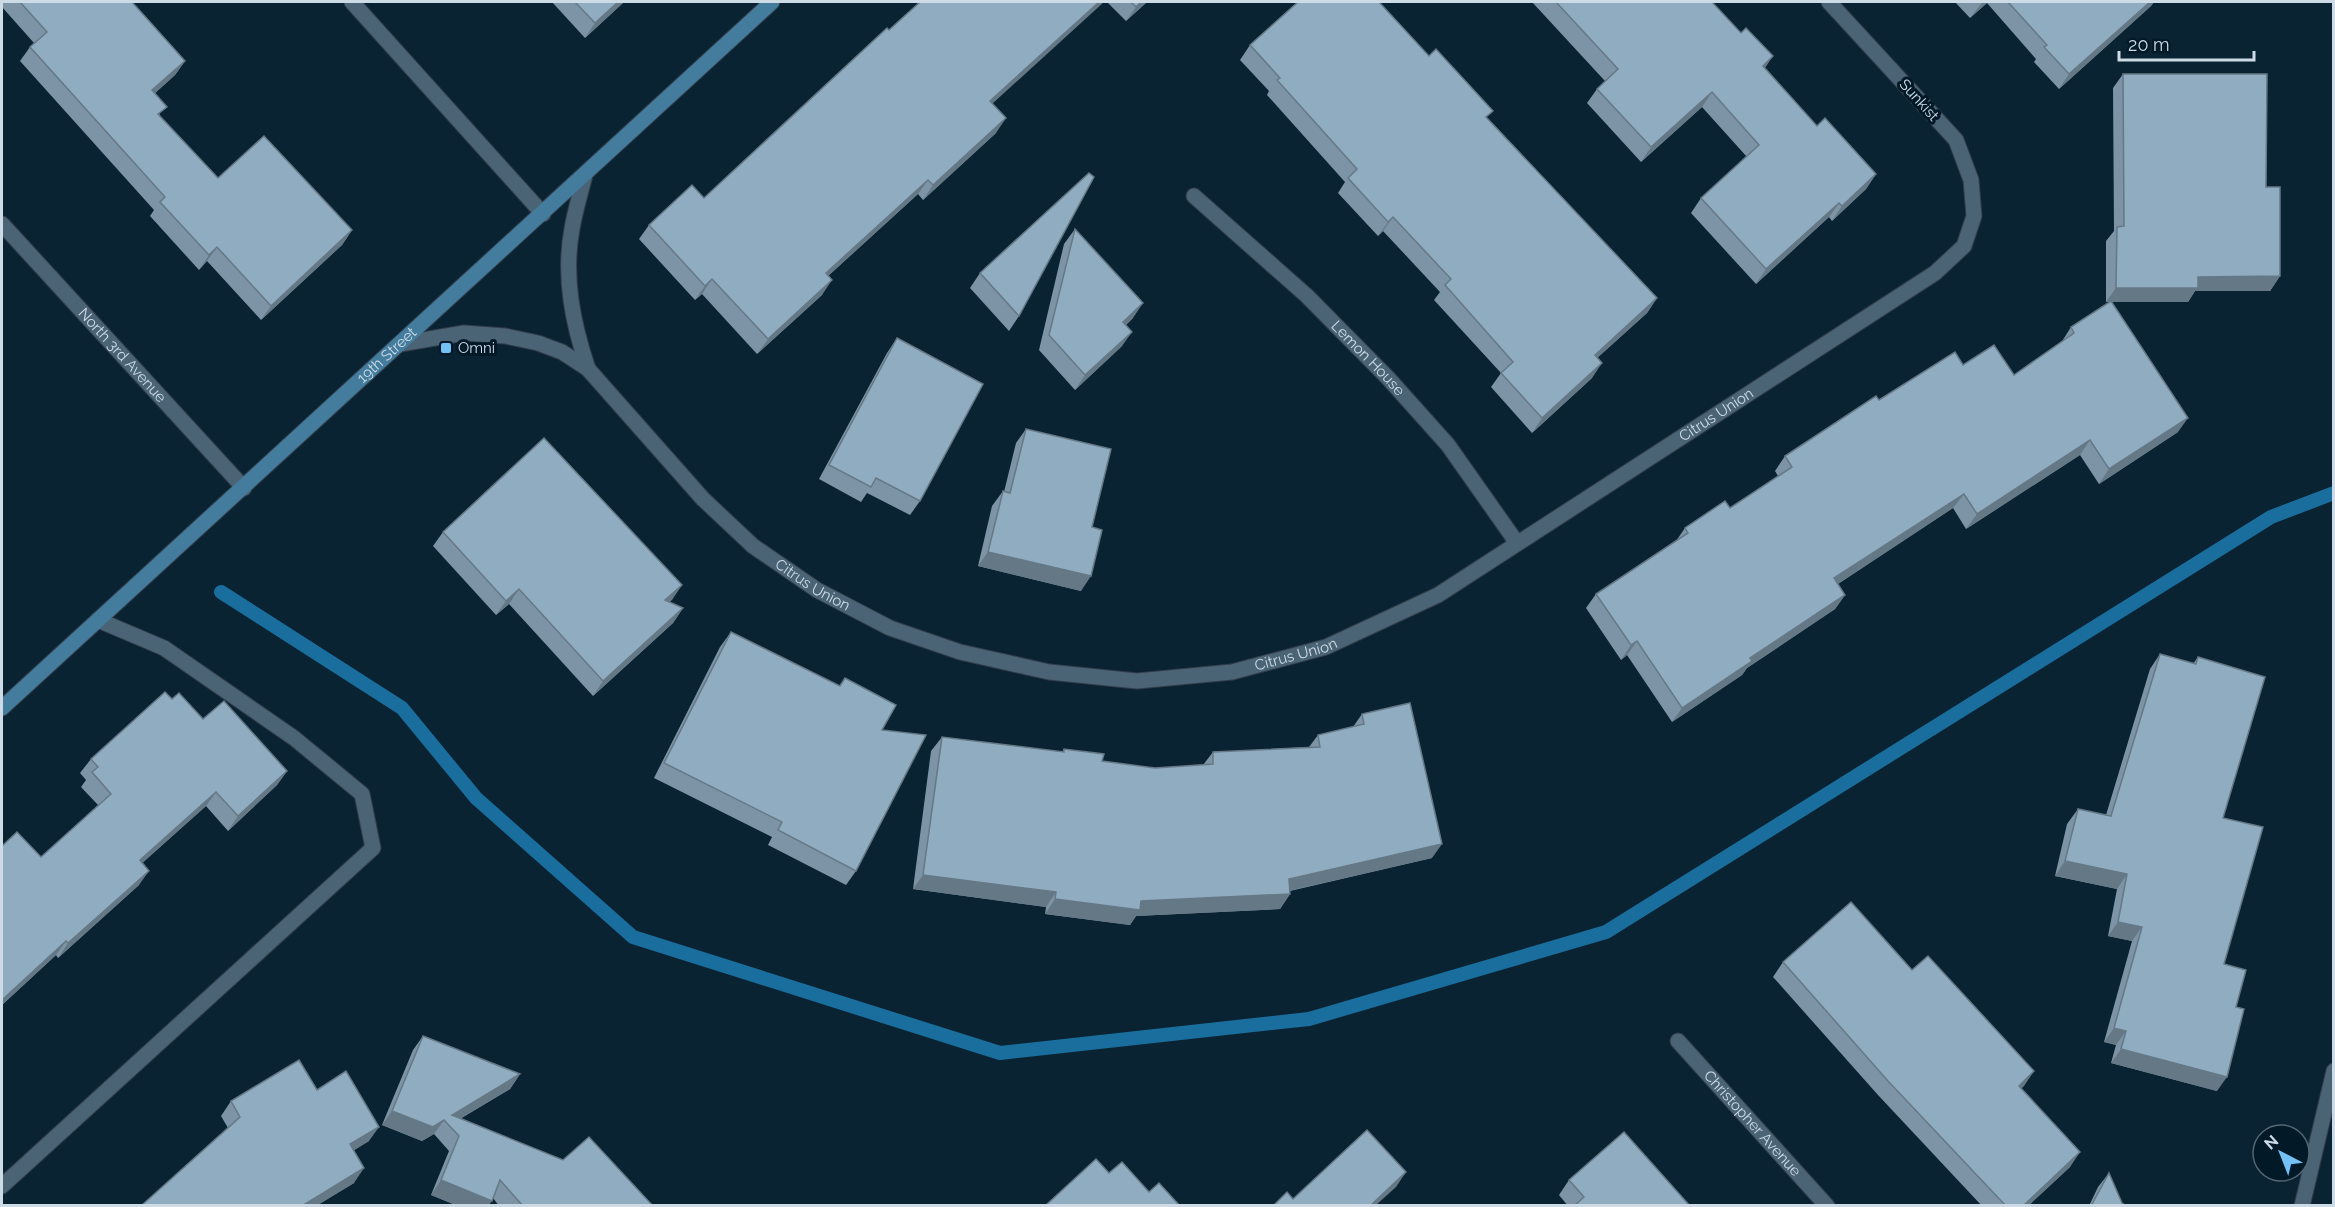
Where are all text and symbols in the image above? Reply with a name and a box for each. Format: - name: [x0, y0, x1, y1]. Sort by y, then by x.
- scale bar: [2119, 24, 2254, 62]
- text: 20 m: [2128, 34, 2170, 55]
- street label: Sunkist: [1895, 75, 1943, 125]
- street label: North 3rd Avenue: [75, 304, 170, 406]
- street label: Lemon House: [1328, 317, 1409, 400]
- street label: 19th Street: [353, 323, 420, 387]
- place label: Omni: [458, 339, 495, 357]
- marker: Omni: [439, 341, 453, 355]
- street label: Citrus Union: [1676, 384, 1757, 445]
- street label: Citrus Union: [772, 555, 853, 615]
- street label: Citrus Union: [1253, 634, 1340, 675]
- street label: Christopher Avenue: [1700, 1067, 1805, 1180]
- north arrow: [2251, 1123, 2311, 1183]
- text: N: [2260, 1131, 2282, 1153]

